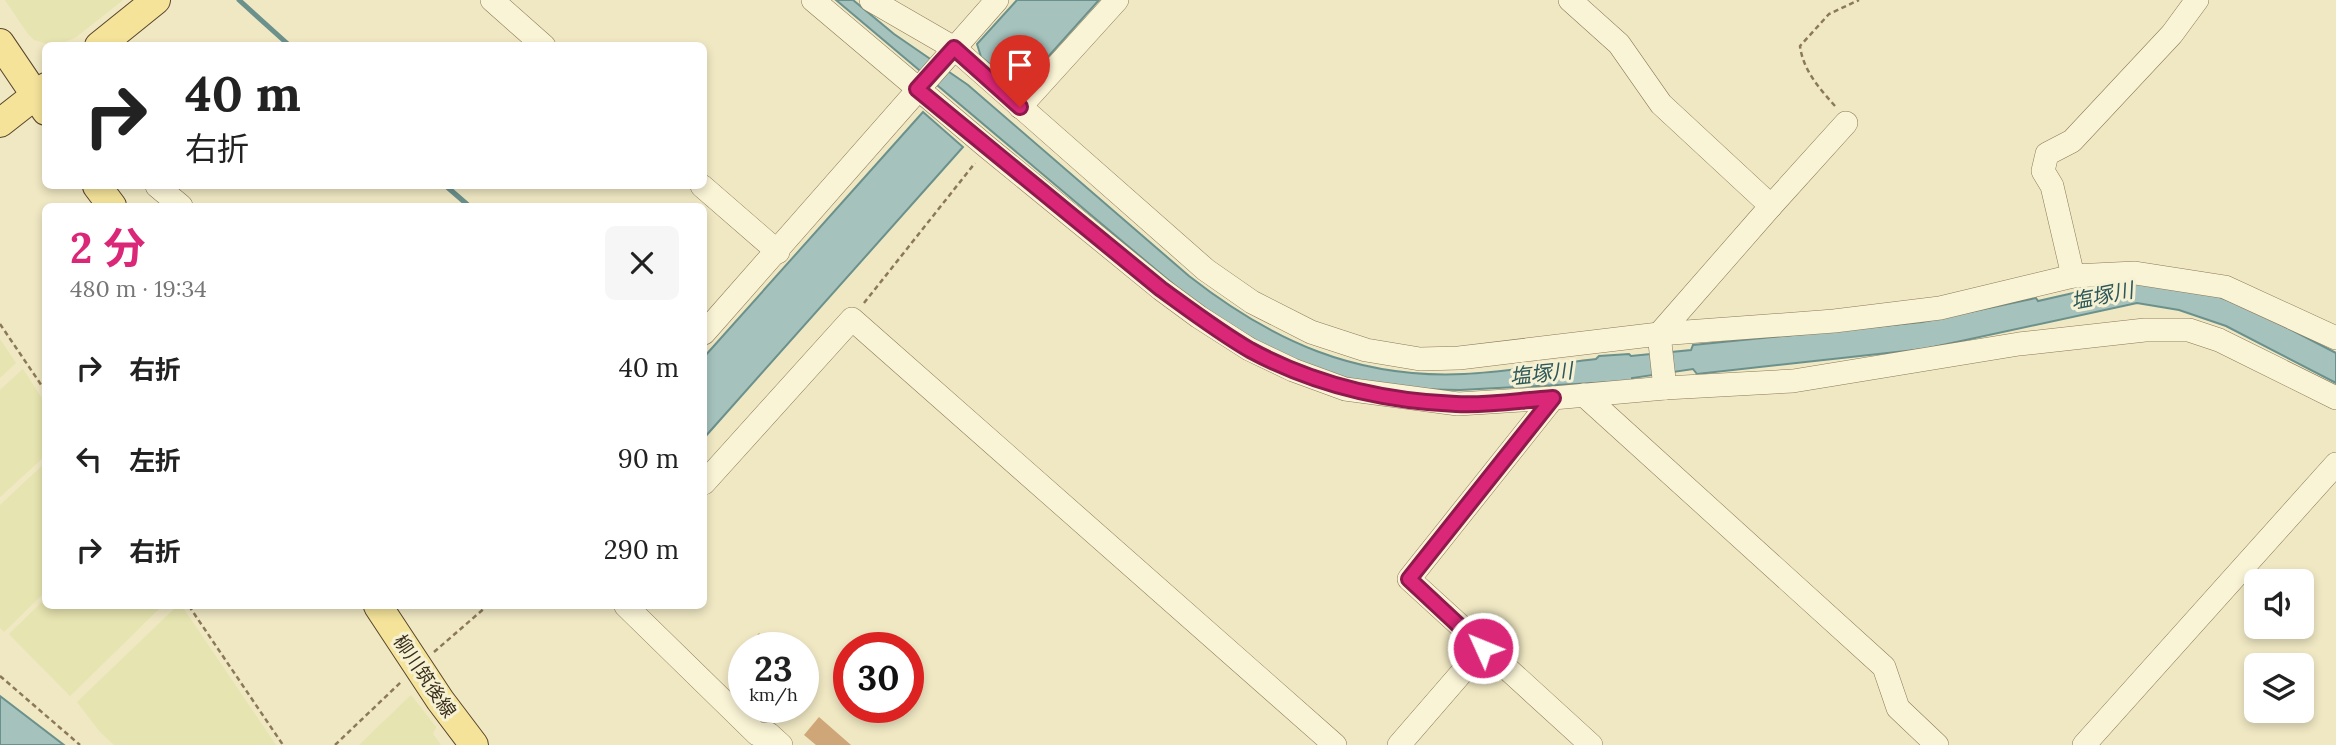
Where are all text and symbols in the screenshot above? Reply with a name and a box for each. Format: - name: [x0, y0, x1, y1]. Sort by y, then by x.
- pin: [990, 35, 1050, 107]
- icon: arrive: [1001, 46, 1039, 84]
- text: 40 m: [185, 62, 301, 124]
- icon: right: [70, 70, 161, 161]
- text: 右折: [185, 128, 249, 169]
- text: 2 分: [70, 221, 145, 275]
- button: close: [605, 226, 679, 300]
- text: 480 m · 19:34: [70, 274, 207, 303]
- water label: 塩塚川: [2068, 276, 2137, 315]
- icon: right: [70, 349, 108, 387]
- text: 40 m: [619, 351, 679, 384]
- text: 右折: [129, 353, 181, 386]
- water label: 塩塚川: [1508, 357, 1576, 390]
- icon: left: [70, 440, 108, 478]
- text: 90 m: [618, 442, 679, 475]
- text: 左折: [129, 444, 181, 477]
- icon: right: [70, 531, 108, 569]
- text: 290 m: [604, 533, 679, 566]
- text: 右折: [129, 535, 181, 568]
- map controls: [2244, 569, 2314, 723]
- button: sound: [2244, 569, 2314, 639]
- position arrow: [1446, 611, 1520, 685]
- street label: 柳川筑後線: [388, 630, 462, 722]
- speed limit sign: 30: [833, 632, 924, 723]
- text: 23: [754, 646, 793, 691]
- button: layers: [2244, 653, 2314, 723]
- text: km/h: [749, 683, 798, 706]

